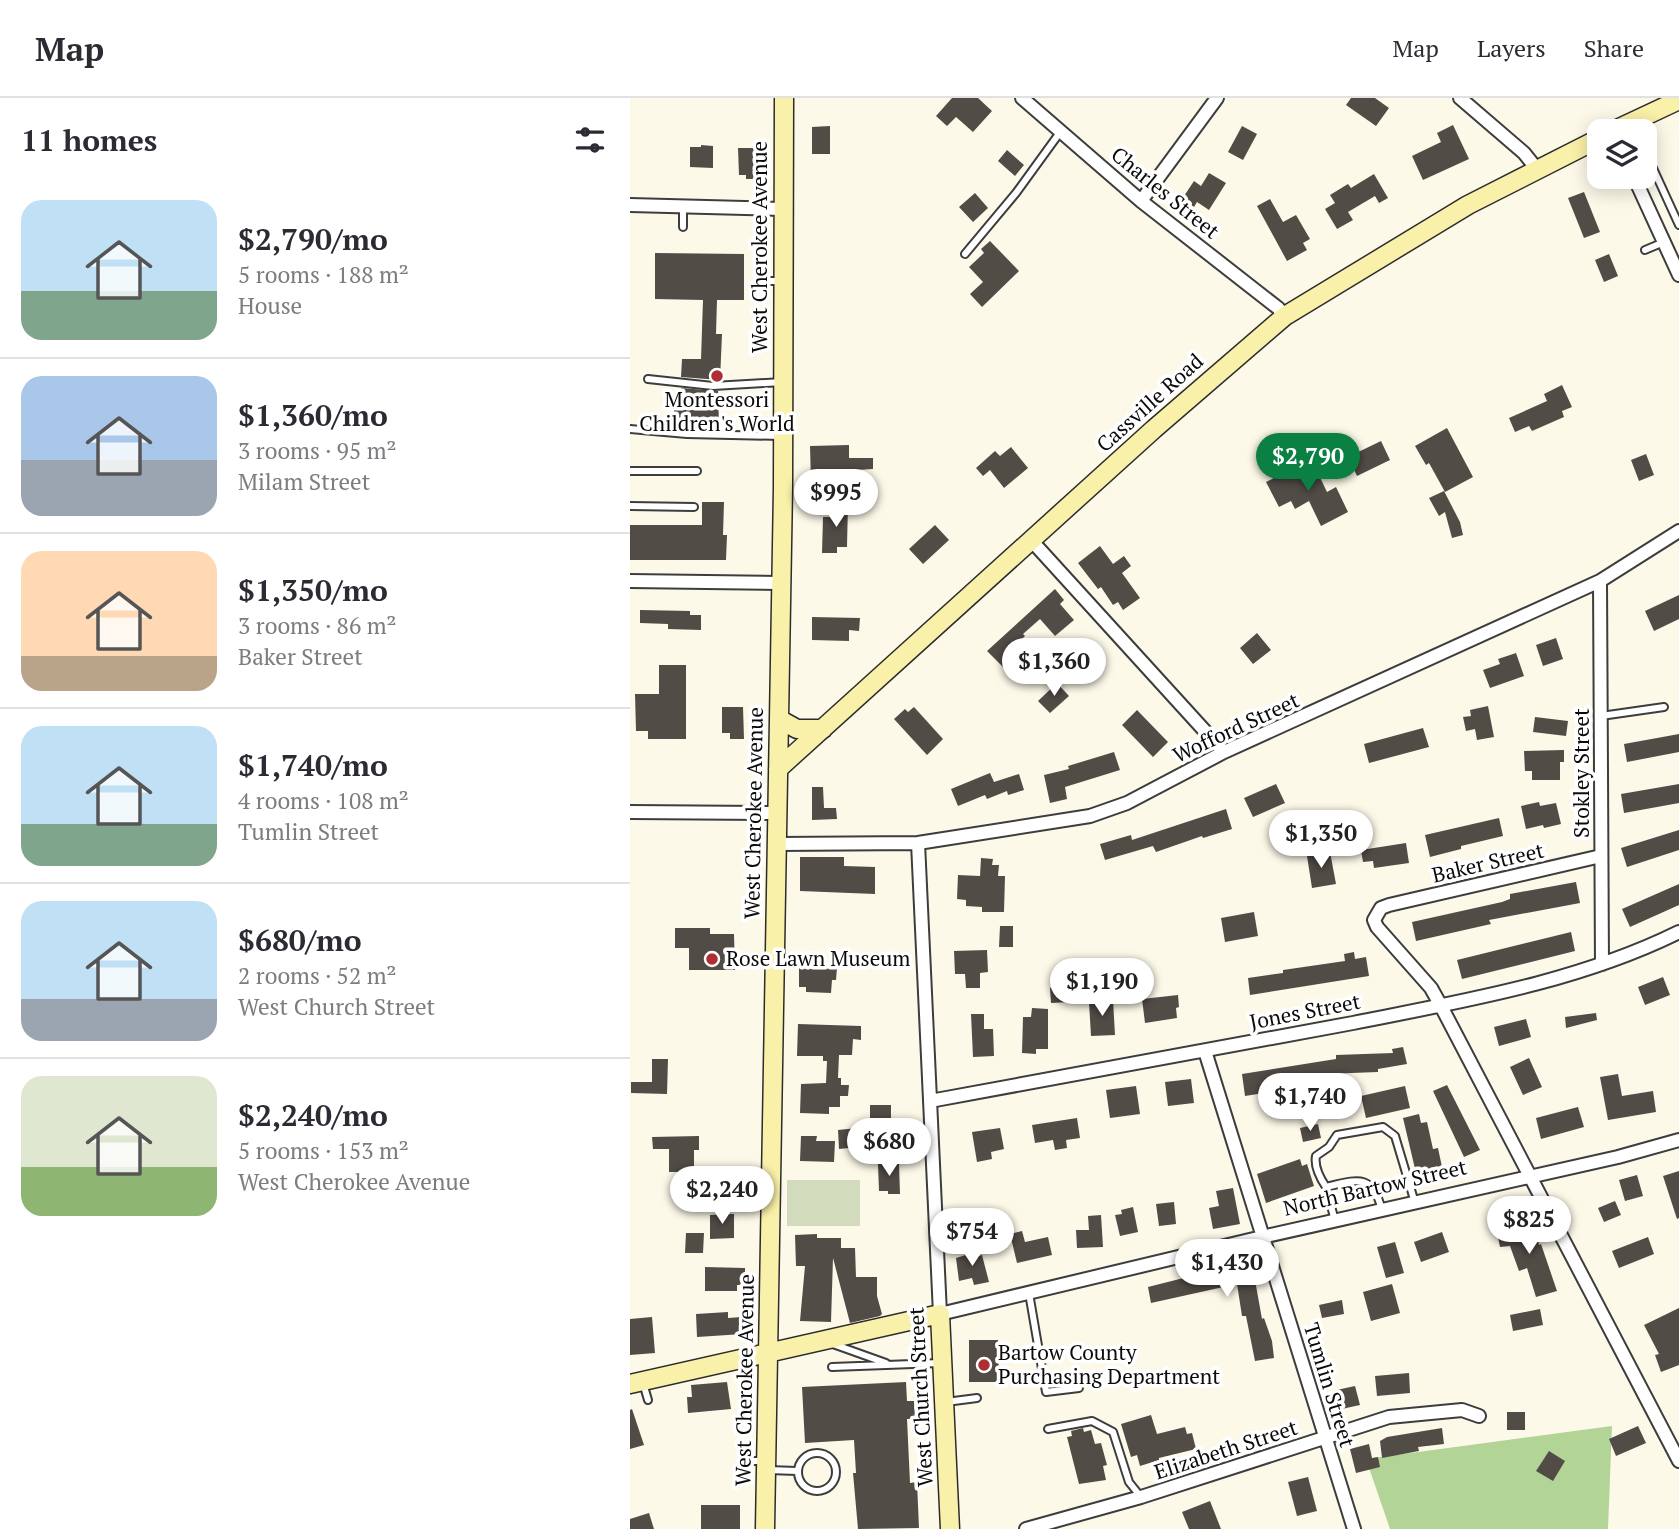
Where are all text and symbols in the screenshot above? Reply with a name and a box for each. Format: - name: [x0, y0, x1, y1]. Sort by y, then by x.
- text: Map: [35, 27, 104, 70]
- text: Map: [1392, 32, 1439, 64]
- text: Layers: [1477, 32, 1546, 64]
- text: Share: [1584, 32, 1644, 64]
- map controls: [1587, 119, 1657, 189]
- button: layers: [1587, 119, 1657, 189]
- text: 11 homes: [21, 120, 157, 160]
- icon: filters: [571, 121, 609, 159]
- street label: Charles Street: [1106, 140, 1226, 245]
- street label: West Cherokee Avenue: [745, 141, 773, 353]
- text: $2,790/mo: [238, 219, 388, 259]
- icon: home: [77, 228, 161, 312]
- text: 5 rooms · 188 m²: [238, 259, 409, 290]
- text: House: [238, 290, 302, 321]
- street label: Cassville Road: [1090, 347, 1209, 458]
- marker: Montessori Children's World: [709, 368, 725, 384]
- place label: Montessori Children's World: [639, 385, 795, 437]
- text: $1,360/mo: [238, 395, 388, 435]
- icon: home: [77, 404, 161, 488]
- pin: $2,790: [1251, 434, 1365, 493]
- text: 3 rooms · 95 m²: [238, 435, 397, 466]
- text: $2,790: [1272, 440, 1344, 471]
- text: Milam Street: [238, 466, 370, 497]
- pin: $995: [795, 470, 877, 529]
- text: $995: [810, 476, 862, 507]
- text: $1,350/mo: [238, 570, 388, 610]
- icon: home: [77, 579, 161, 663]
- text: 3 rooms · 86 m²: [238, 610, 397, 641]
- pin: $1,360: [997, 638, 1111, 698]
- text: Baker Street: [238, 641, 363, 672]
- text: $1,360: [1018, 645, 1090, 676]
- street label: Wofford Street: [1168, 686, 1303, 769]
- street label: West Cherokee Avenue: [737, 707, 769, 919]
- street label: Stokley Street: [1567, 708, 1595, 838]
- text: $1,740/mo: [238, 745, 388, 785]
- icon: home: [77, 754, 161, 838]
- text: 4 rooms · 108 m²: [238, 785, 409, 816]
- pin: $1,350: [1264, 810, 1378, 870]
- text: Tumlin Street: [238, 816, 379, 847]
- text: $1,350: [1285, 817, 1357, 848]
- street label: Baker Street: [1429, 836, 1547, 888]
- text: $680/mo: [238, 920, 362, 960]
- icon: home: [77, 929, 161, 1013]
- place label: Rose Lawn Museum: [726, 944, 910, 972]
- marker: Rose Lawn Museum: [704, 951, 720, 967]
- pin: $1,190: [1045, 958, 1159, 1018]
- text: 2 rooms · 52 m²: [238, 960, 397, 991]
- text: $1,190: [1066, 965, 1138, 996]
- street label: Jones Street: [1247, 987, 1363, 1035]
- text: West Church Street: [238, 991, 435, 1022]
- pin: $1,740: [1253, 1074, 1367, 1133]
- text: $1,740: [1274, 1080, 1346, 1111]
- text: $2,240/mo: [238, 1095, 388, 1135]
- icon: home: [77, 1104, 161, 1188]
- pin: $680: [848, 1118, 930, 1178]
- text: $680: [863, 1125, 915, 1156]
- text: 5 rooms · 153 m²: [238, 1135, 409, 1166]
- street label: North Bartow Street: [1280, 1152, 1469, 1222]
- text: West Cherokee Avenue: [238, 1166, 470, 1197]
- pin: $2,240: [665, 1166, 779, 1226]
- text: $2,240: [686, 1173, 758, 1204]
- pin: $825: [1488, 1196, 1570, 1256]
- text: $825: [1503, 1203, 1555, 1234]
- pin: $754: [931, 1208, 1013, 1268]
- text: $754: [946, 1215, 998, 1246]
- pin: $1,430: [1170, 1240, 1284, 1299]
- text: $1,430: [1191, 1246, 1263, 1277]
- street label: West Cherokee Avenue: [728, 1274, 760, 1486]
- street label: West Church Street: [901, 1306, 939, 1488]
- street label: Tumlin Street: [1298, 1319, 1362, 1451]
- place label: Bartow County Purchasing Department: [998, 1338, 1220, 1390]
- marker: Bartow County Purchasing Department: [976, 1357, 992, 1373]
- street label: Elizabeth Street: [1151, 1413, 1301, 1485]

